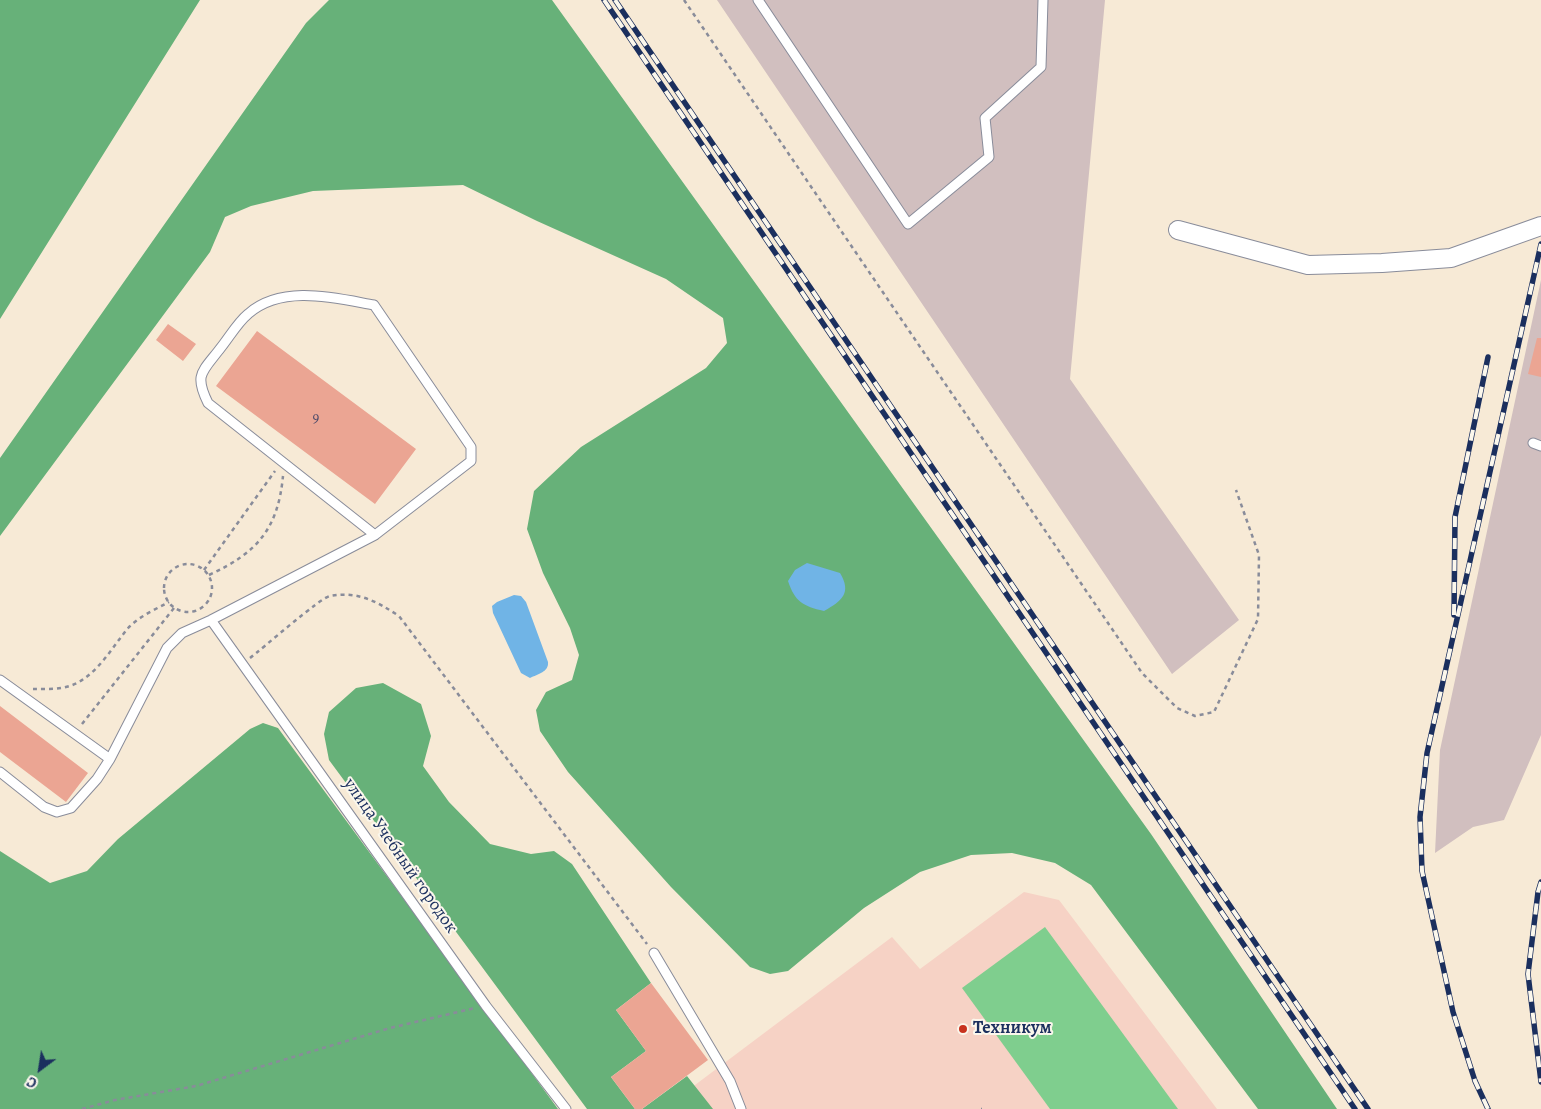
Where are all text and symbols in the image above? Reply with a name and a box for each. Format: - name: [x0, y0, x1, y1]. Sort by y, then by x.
- house number: 9: [313, 409, 319, 427]
- street label: улица Учебный городок: [338, 774, 462, 938]
- place label: Техникум: [973, 1018, 1052, 1040]
- marker: Техникум: [957, 1023, 969, 1035]
- north arrow: [15, 1044, 65, 1094]
- text: С: [23, 1072, 41, 1093]

